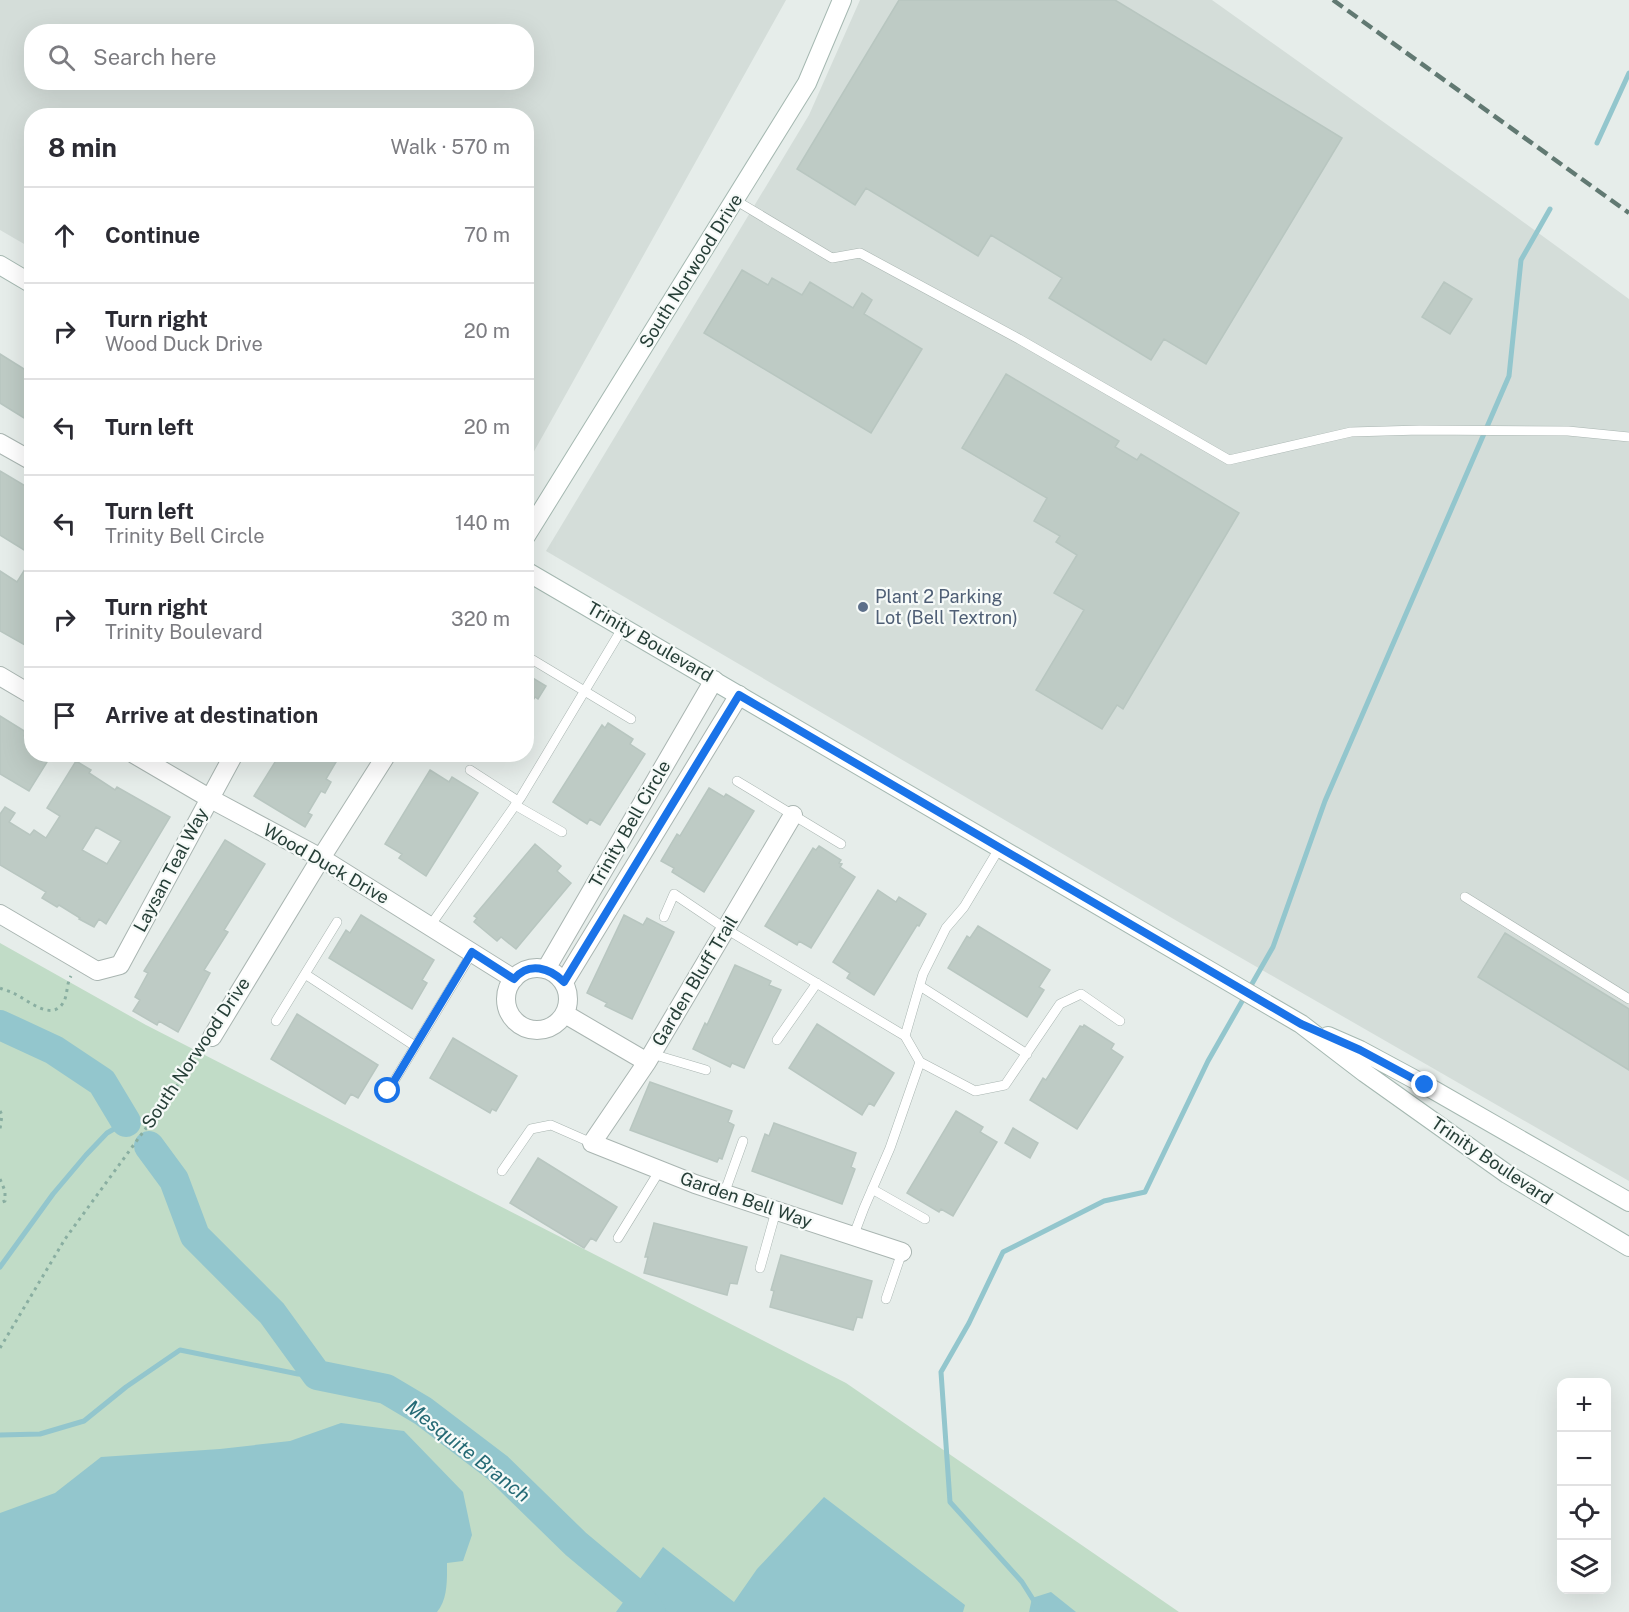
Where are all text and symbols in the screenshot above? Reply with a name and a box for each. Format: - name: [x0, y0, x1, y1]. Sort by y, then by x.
- search box: [24, 24, 534, 90]
- icon: search: [45, 41, 78, 74]
- text: Search here: [93, 44, 217, 70]
- text: 8 min: [48, 132, 117, 163]
- text: Walk · 570 m: [391, 135, 510, 159]
- street label: South Norwood Drive: [635, 190, 747, 352]
- icon: ahead: [48, 219, 81, 252]
- text: Continue: [105, 222, 200, 248]
- text: 70 m: [464, 223, 510, 247]
- text: Turn right: [105, 306, 208, 332]
- icon: right: [48, 315, 81, 348]
- text: 20 m: [464, 319, 510, 343]
- text: Wood Duck Drive: [105, 332, 263, 356]
- icon: left: [48, 411, 81, 444]
- text: Turn left: [105, 414, 194, 440]
- text: 20 m: [464, 415, 510, 439]
- text: Turn left: [105, 498, 194, 524]
- icon: left: [48, 507, 81, 540]
- text: 140 m: [455, 511, 510, 535]
- text: Trinity Bell Circle: [105, 524, 265, 548]
- place label: Plant 2 Parking Lot (Bell Textron): [875, 586, 1018, 628]
- text: Turn right: [105, 594, 208, 620]
- street label: Trinity Boulevard: [584, 597, 717, 686]
- marker: Plant 2 Parking Lot (Bell Textron): [856, 600, 870, 614]
- icon: right: [48, 603, 81, 636]
- text: 320 m: [451, 607, 510, 631]
- text: Trinity Boulevard: [105, 620, 263, 644]
- icon: arrive: [48, 699, 81, 732]
- text: Arrive at destination: [105, 702, 318, 728]
- street label: Trinity Bell Circle: [585, 756, 675, 891]
- street label: Laysan Teal Way: [129, 804, 212, 935]
- street label: Wood Duck Drive: [260, 819, 393, 908]
- street label: Garden Bluff Trail: [647, 912, 742, 1050]
- street label: South Norwood Drive: [137, 973, 254, 1132]
- route end: [1411, 1071, 1437, 1097]
- route start: [374, 1077, 400, 1103]
- street label: Trinity Boulevard: [1428, 1112, 1557, 1209]
- street label: Garden Bell Way: [677, 1167, 815, 1232]
- map controls: [1557, 1378, 1611, 1594]
- button: +: [1557, 1378, 1611, 1432]
- water label: Mesquite Branch: [401, 1395, 535, 1507]
- button: −: [1557, 1432, 1611, 1486]
- button: locate: [1557, 1486, 1611, 1540]
- button: layers: [1557, 1540, 1611, 1594]

